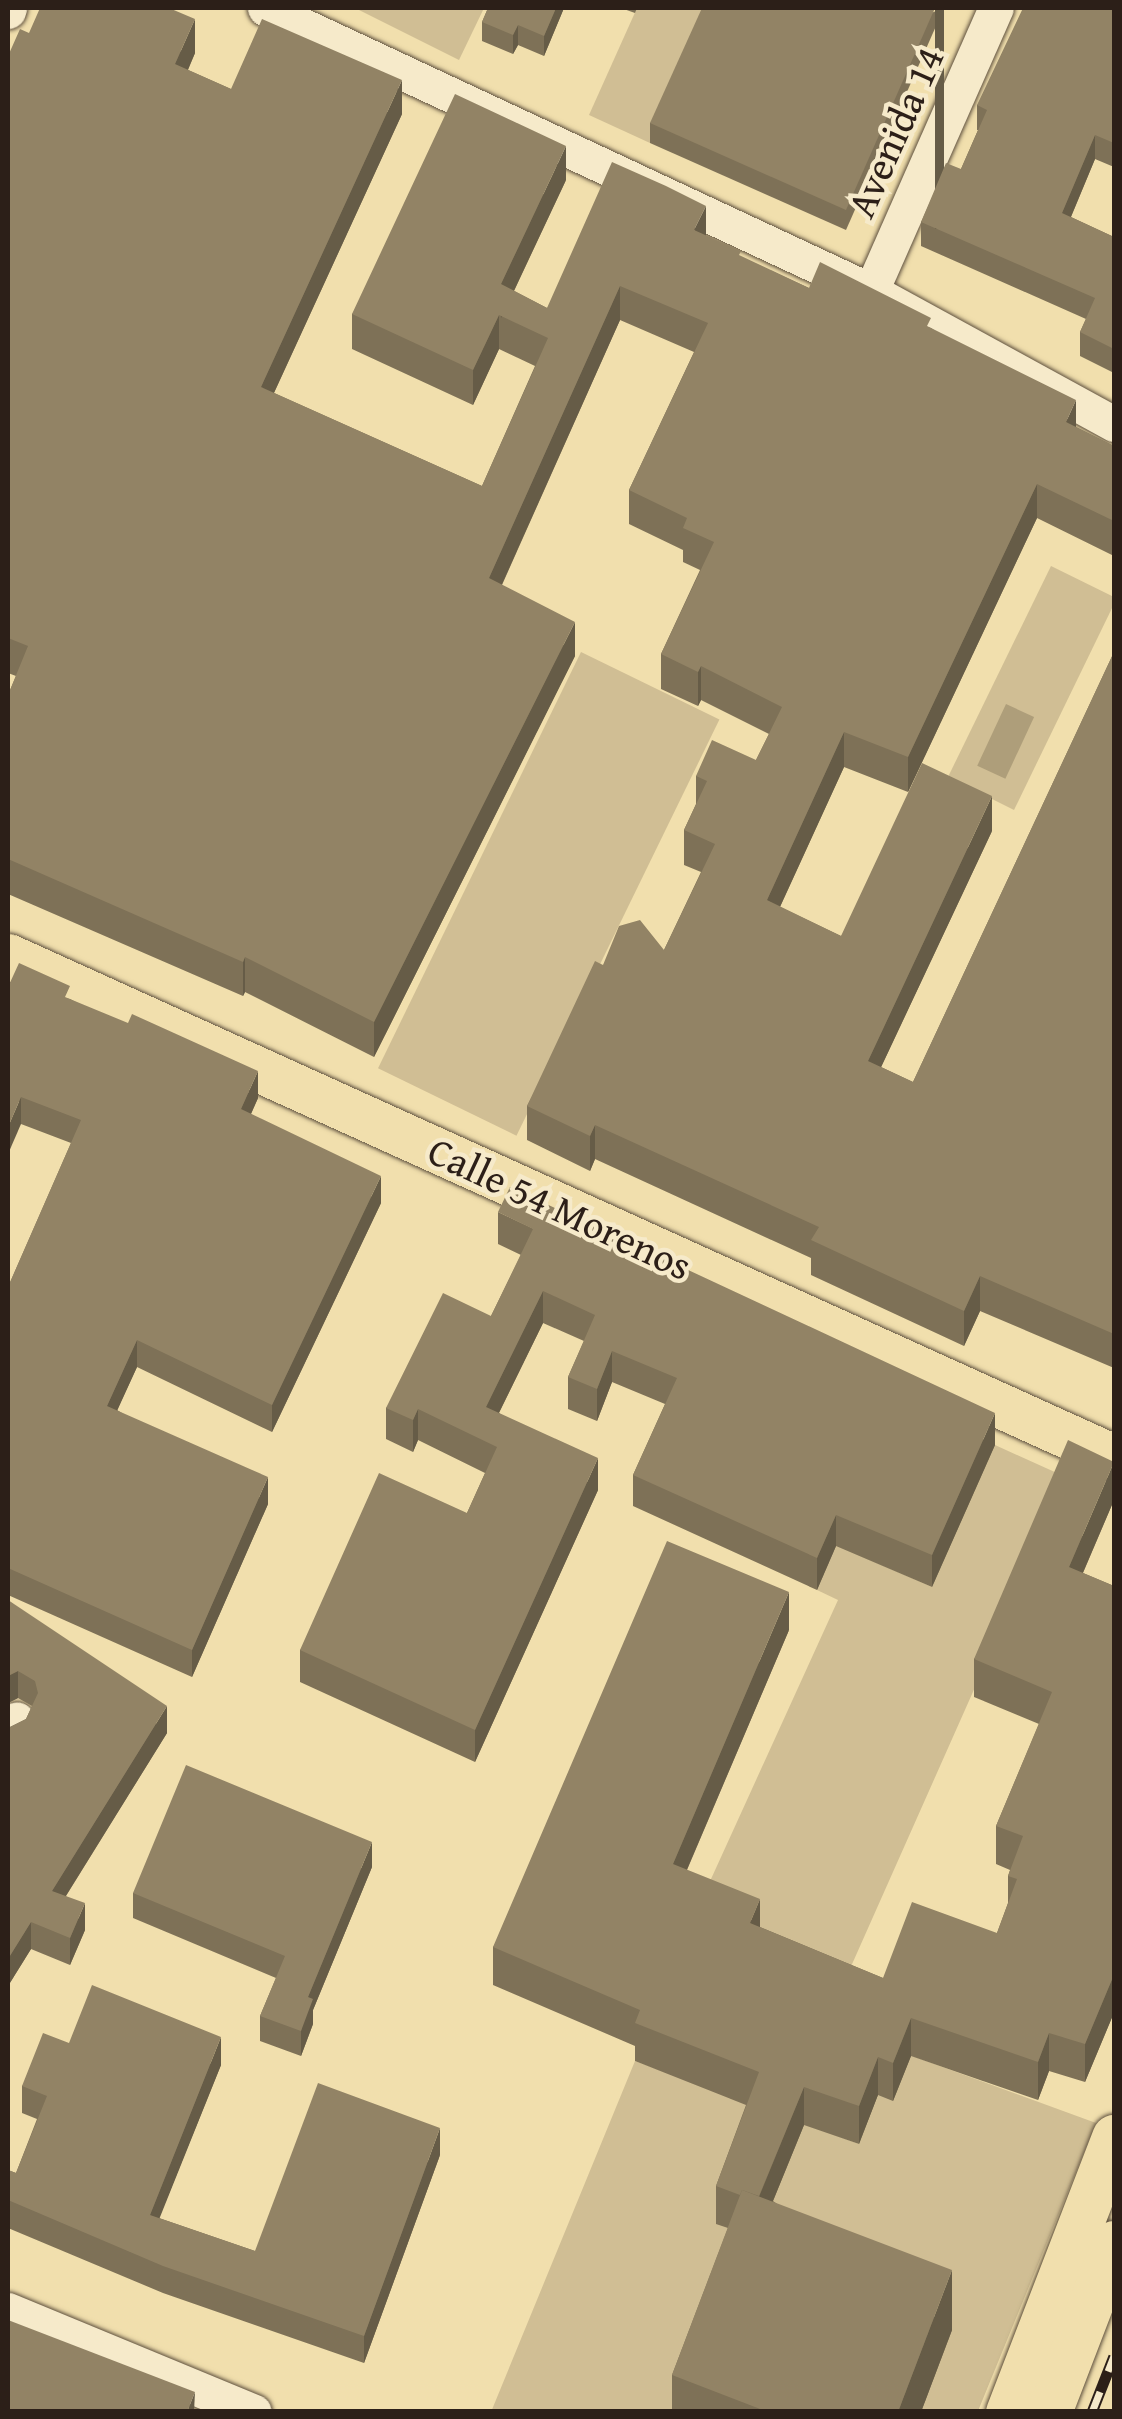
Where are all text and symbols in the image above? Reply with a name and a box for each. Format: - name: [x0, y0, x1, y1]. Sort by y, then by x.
- street label: Avenida 14: [836, 39, 954, 225]
- street label: Calle 54 Morenos: [421, 1126, 699, 1290]

